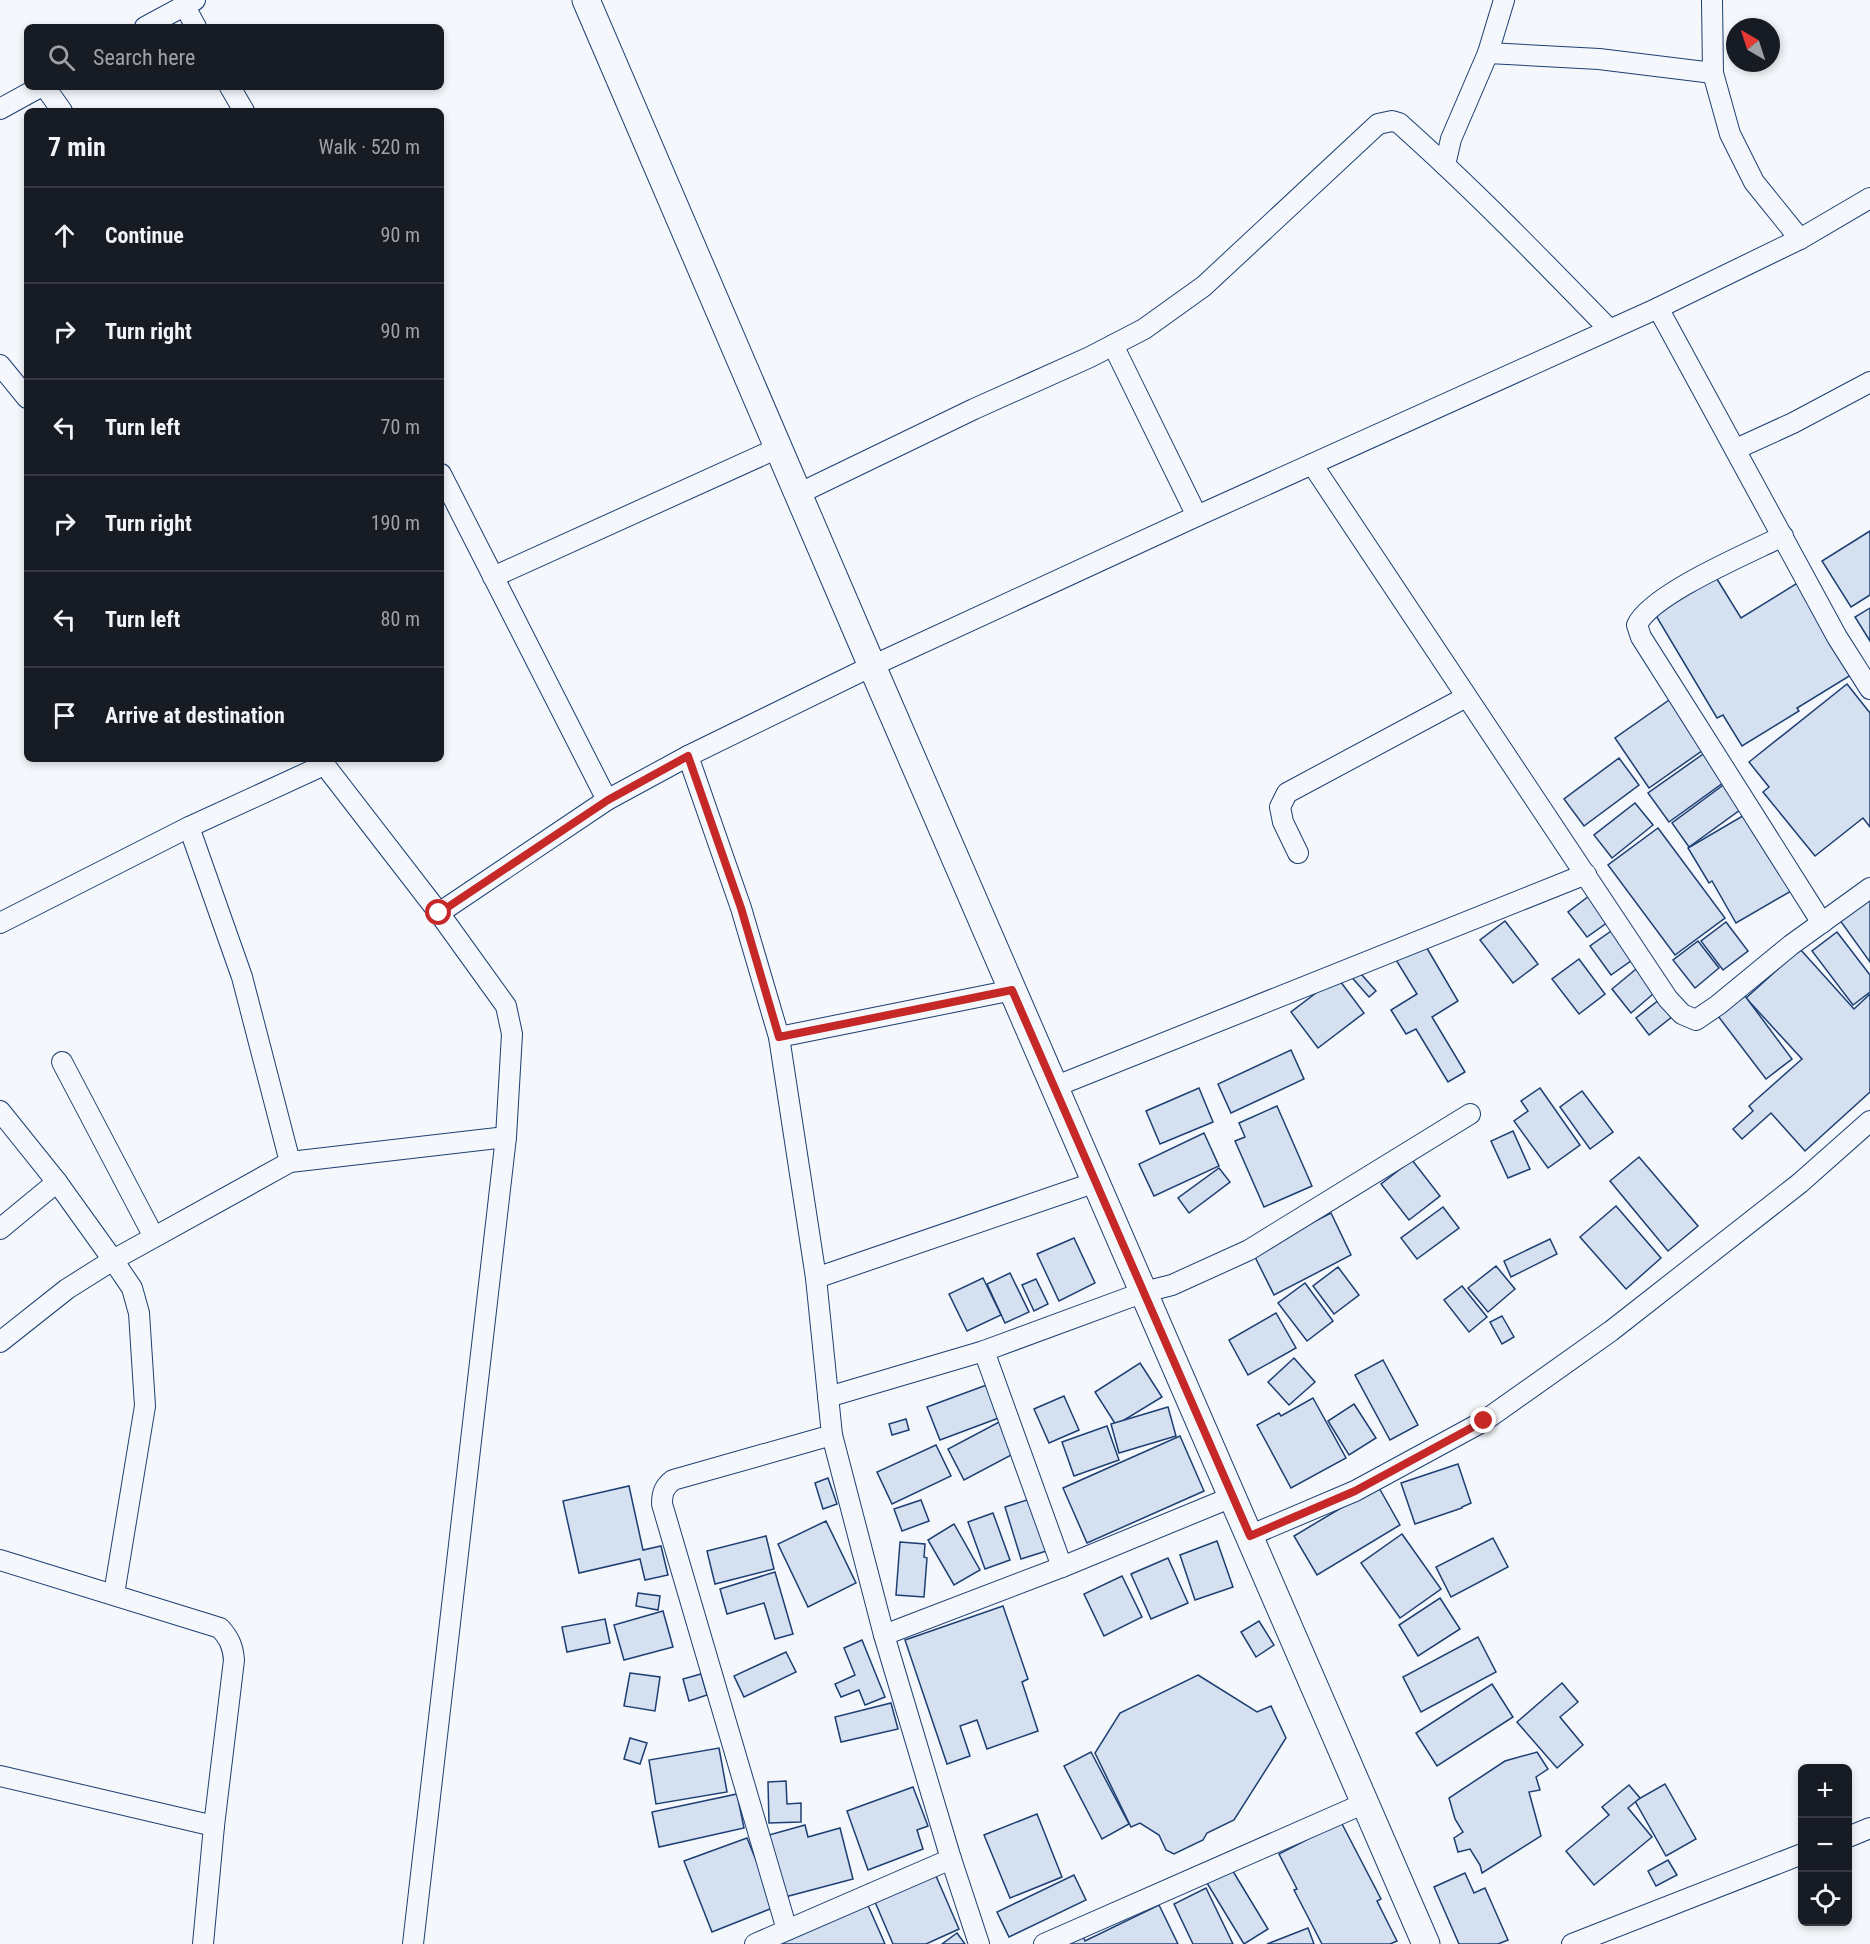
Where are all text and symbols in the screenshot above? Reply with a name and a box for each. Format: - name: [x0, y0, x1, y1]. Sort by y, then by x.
- north arrow: [1726, 18, 1780, 72]
- search box: [24, 24, 444, 90]
- icon: search: [45, 41, 78, 74]
- text: Search here: [93, 45, 195, 70]
- text: 7 min: [48, 132, 106, 162]
- text: Walk · 520 m: [319, 135, 420, 159]
- icon: ahead: [48, 219, 81, 252]
- text: Continue: [105, 223, 184, 248]
- text: 90 m: [381, 223, 420, 247]
- icon: right: [48, 315, 81, 348]
- text: Turn right: [105, 319, 192, 344]
- text: 90 m: [381, 319, 420, 343]
- icon: left: [48, 411, 81, 444]
- text: Turn left: [105, 415, 180, 440]
- text: 70 m: [381, 415, 420, 439]
- icon: right: [48, 507, 81, 540]
- text: Turn right: [105, 511, 192, 536]
- text: 190 m: [371, 511, 420, 535]
- icon: left: [48, 603, 81, 636]
- text: Turn left: [105, 607, 180, 632]
- text: 80 m: [381, 607, 420, 631]
- icon: arrive: [48, 699, 81, 732]
- text: Arrive at destination: [105, 703, 285, 728]
- route start: [425, 899, 451, 925]
- route end: [1470, 1407, 1496, 1433]
- map controls: [1798, 1764, 1852, 1926]
- button: +: [1798, 1764, 1852, 1818]
- button: −: [1798, 1818, 1852, 1872]
- button: locate: [1798, 1872, 1852, 1926]

